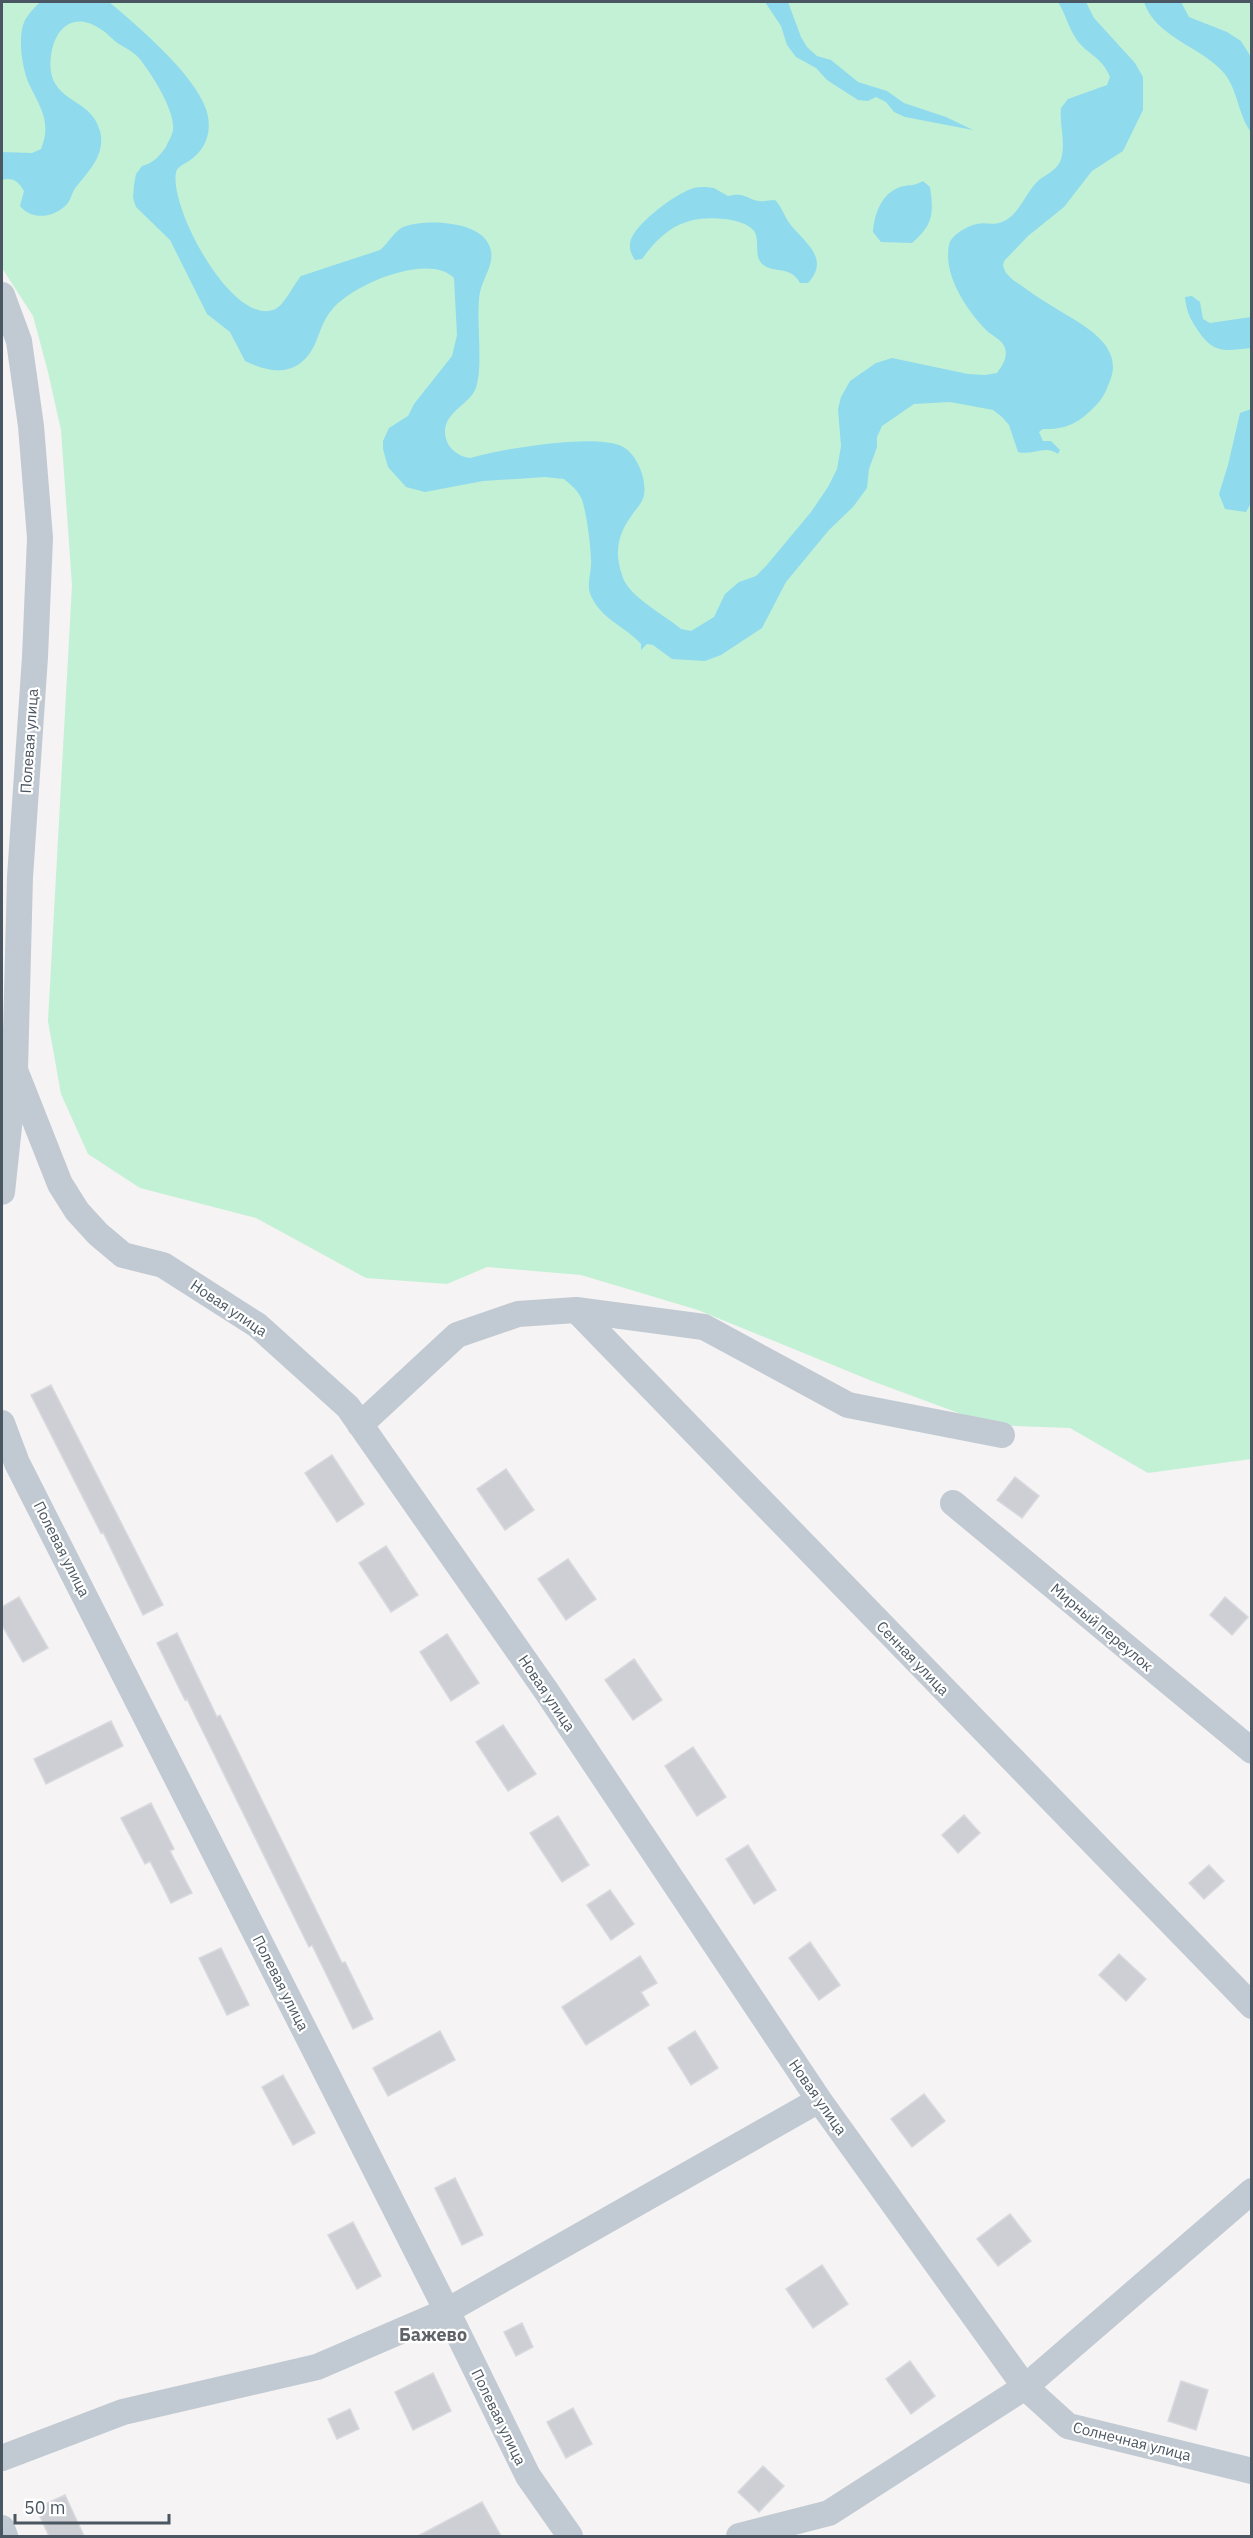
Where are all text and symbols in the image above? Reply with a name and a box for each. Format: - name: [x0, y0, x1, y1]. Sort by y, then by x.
- street label: Полевая улица: [16, 688, 42, 794]
- street label: Новая улица: [187, 1275, 271, 1341]
- street label: Полевая улица: [30, 1498, 94, 1600]
- street label: Мирный переулок: [1047, 1579, 1157, 1675]
- street label: Сенная улица: [873, 1617, 953, 1699]
- street label: Новая улица: [514, 1651, 580, 1735]
- street label: Полевая улица: [249, 1932, 313, 2034]
- street label: Новая улица: [785, 2055, 851, 2139]
- district label: Бажево: [399, 2323, 467, 2346]
- street label: Полевая улица: [467, 2366, 531, 2468]
- street label: Солнечная улица: [1071, 2417, 1193, 2465]
- scale bar: [15, 2487, 170, 2525]
- text: 50 m: [24, 2496, 66, 2519]

